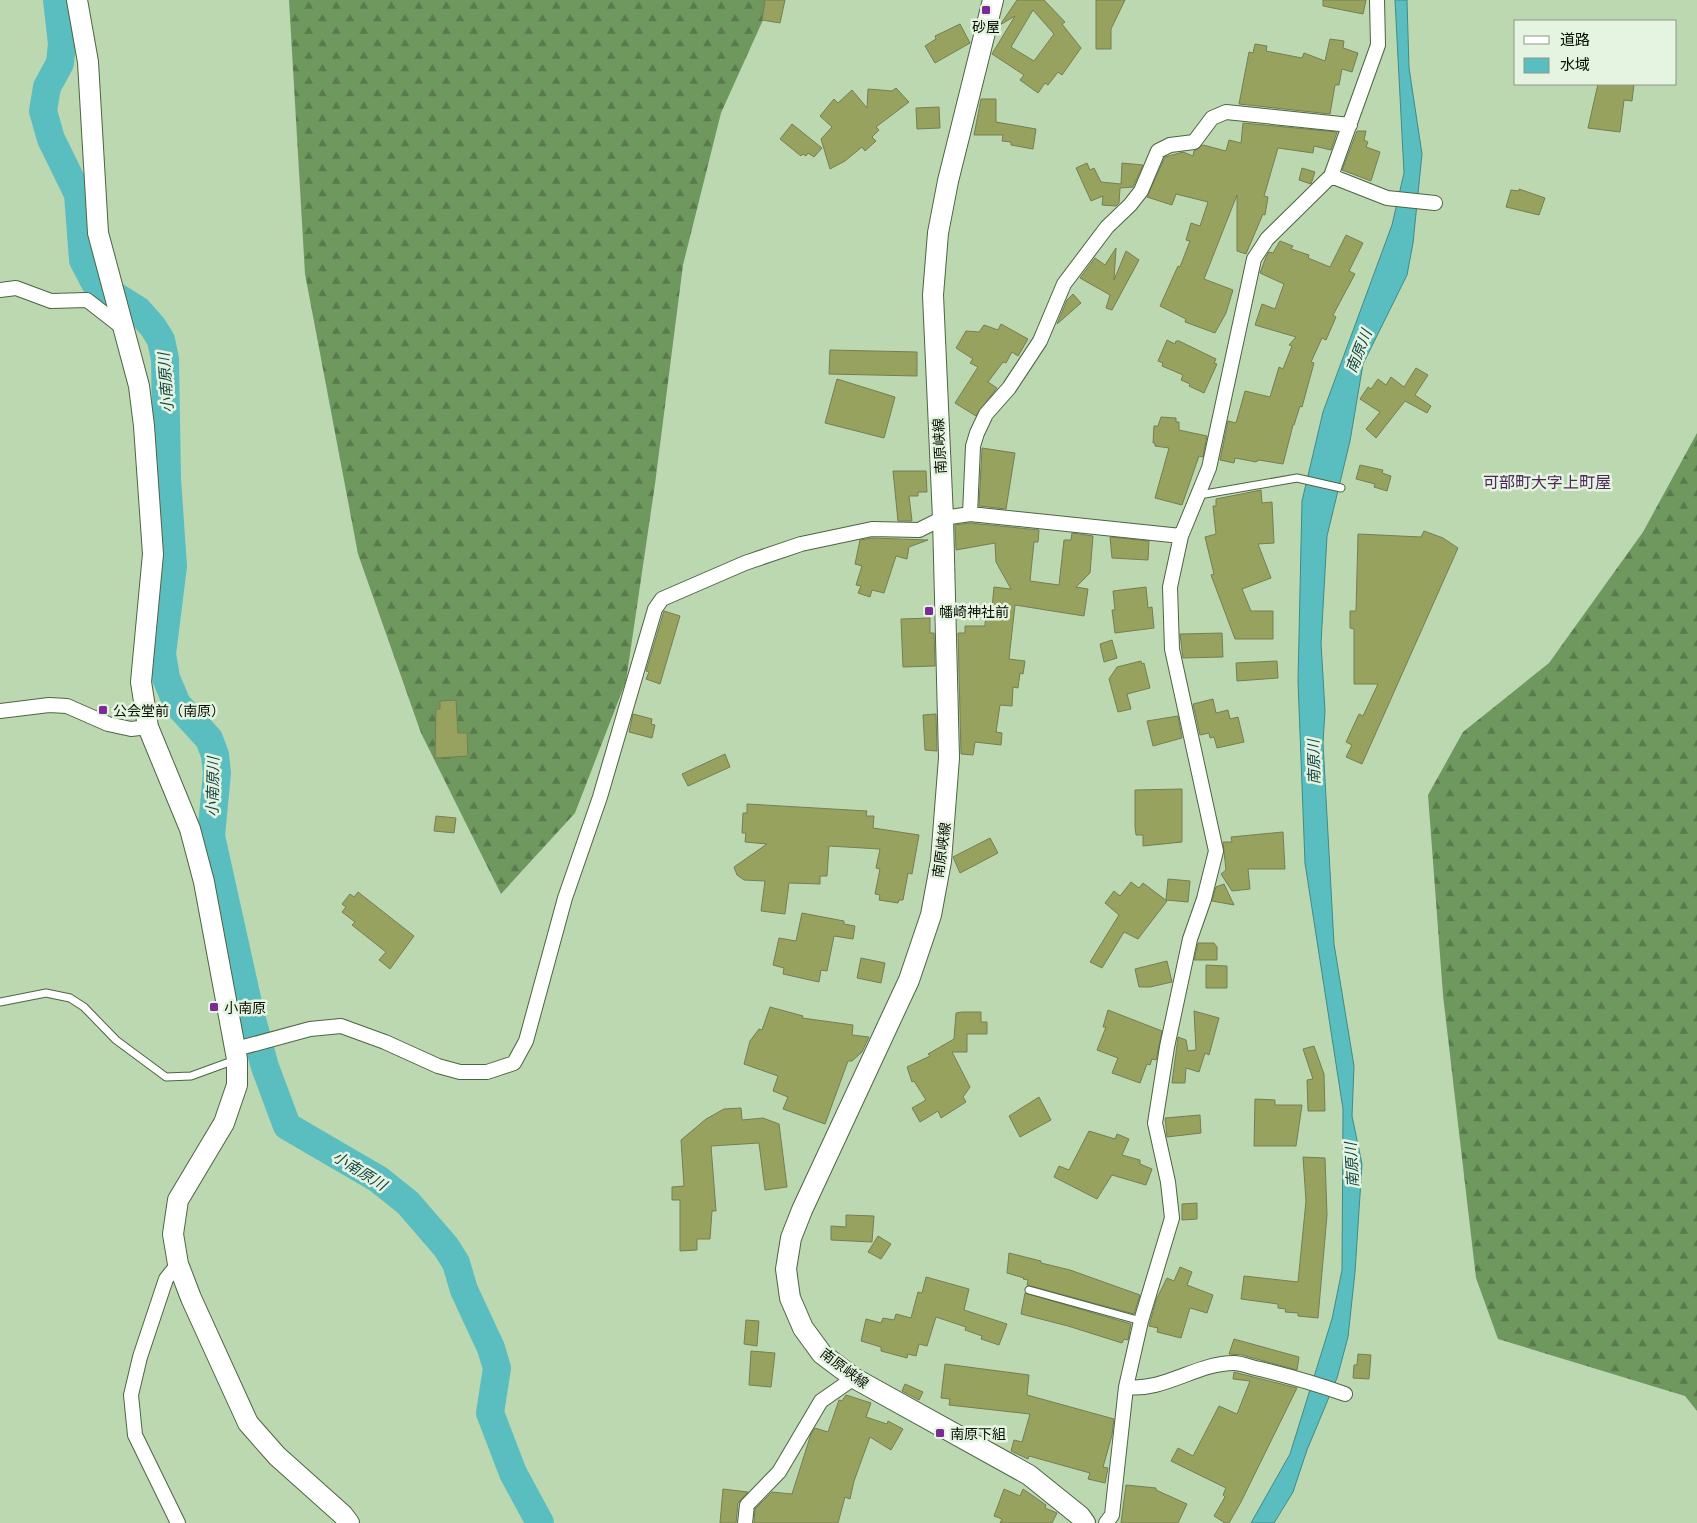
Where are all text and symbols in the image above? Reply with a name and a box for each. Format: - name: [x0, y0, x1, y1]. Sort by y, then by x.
- marker: 砂屋: [980, 4, 992, 16]
- place label: 砂屋: [972, 17, 1000, 36]
- legend: [1514, 20, 1677, 85]
- text: 道路: [1560, 29, 1590, 49]
- text: 水域: [1560, 54, 1590, 74]
- water label: 南原川: [1340, 325, 1376, 376]
- water label: 小南原川: [153, 350, 177, 414]
- street label: 南原峡線: [928, 418, 950, 474]
- district label: 可部町大字上町屋: [1483, 471, 1611, 493]
- place label: 幡崎神社前: [939, 602, 1009, 621]
- marker: 幡崎神社前: [923, 605, 935, 617]
- place label: 公会堂前（南原）: [113, 701, 225, 720]
- marker: 公会堂前（南原）: [97, 704, 109, 716]
- water label: 南原川: [1303, 737, 1323, 785]
- water label: 小南原川: [201, 755, 223, 817]
- street label: 南原峡線: [928, 821, 954, 879]
- place label: 小南原: [224, 998, 266, 1017]
- marker: 小南原: [208, 1001, 220, 1013]
- water label: 南原川: [1340, 1140, 1362, 1188]
- water label: 小南原川: [329, 1146, 392, 1195]
- street label: 南原峡線: [817, 1344, 873, 1392]
- place label: 南原下組: [950, 1424, 1006, 1443]
- marker: 南原下組: [934, 1427, 946, 1439]

